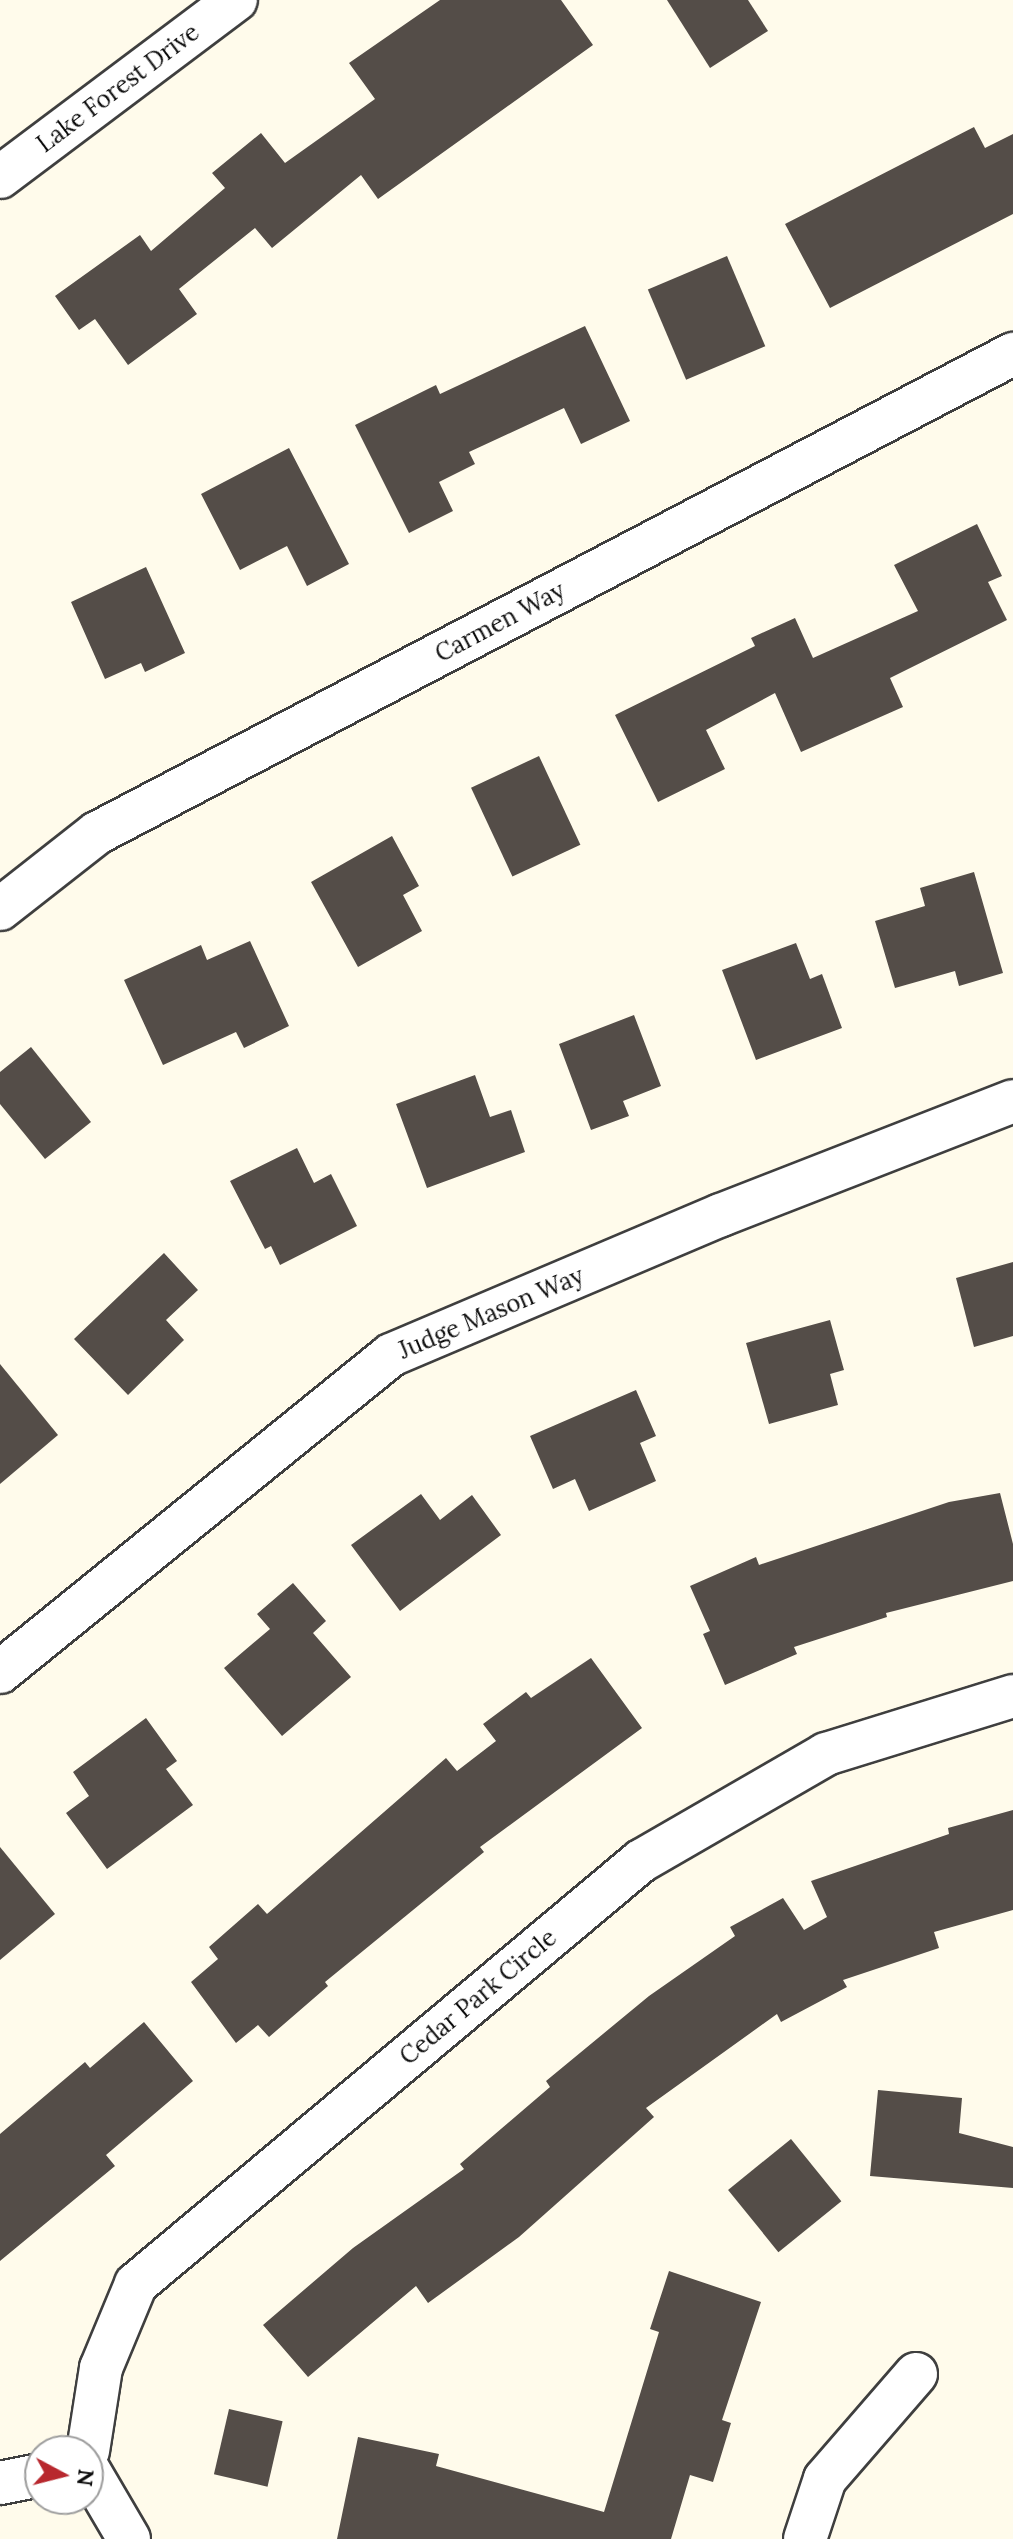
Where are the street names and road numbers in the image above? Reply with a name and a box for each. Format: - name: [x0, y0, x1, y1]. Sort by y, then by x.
- street label: Lake Forest Drive: [31, 18, 205, 158]
- street label: Carmen Way: [430, 576, 570, 668]
- street label: Judge Mason Way: [394, 1261, 588, 1365]
- street label: Cedar Park Circle: [394, 1923, 562, 2071]

